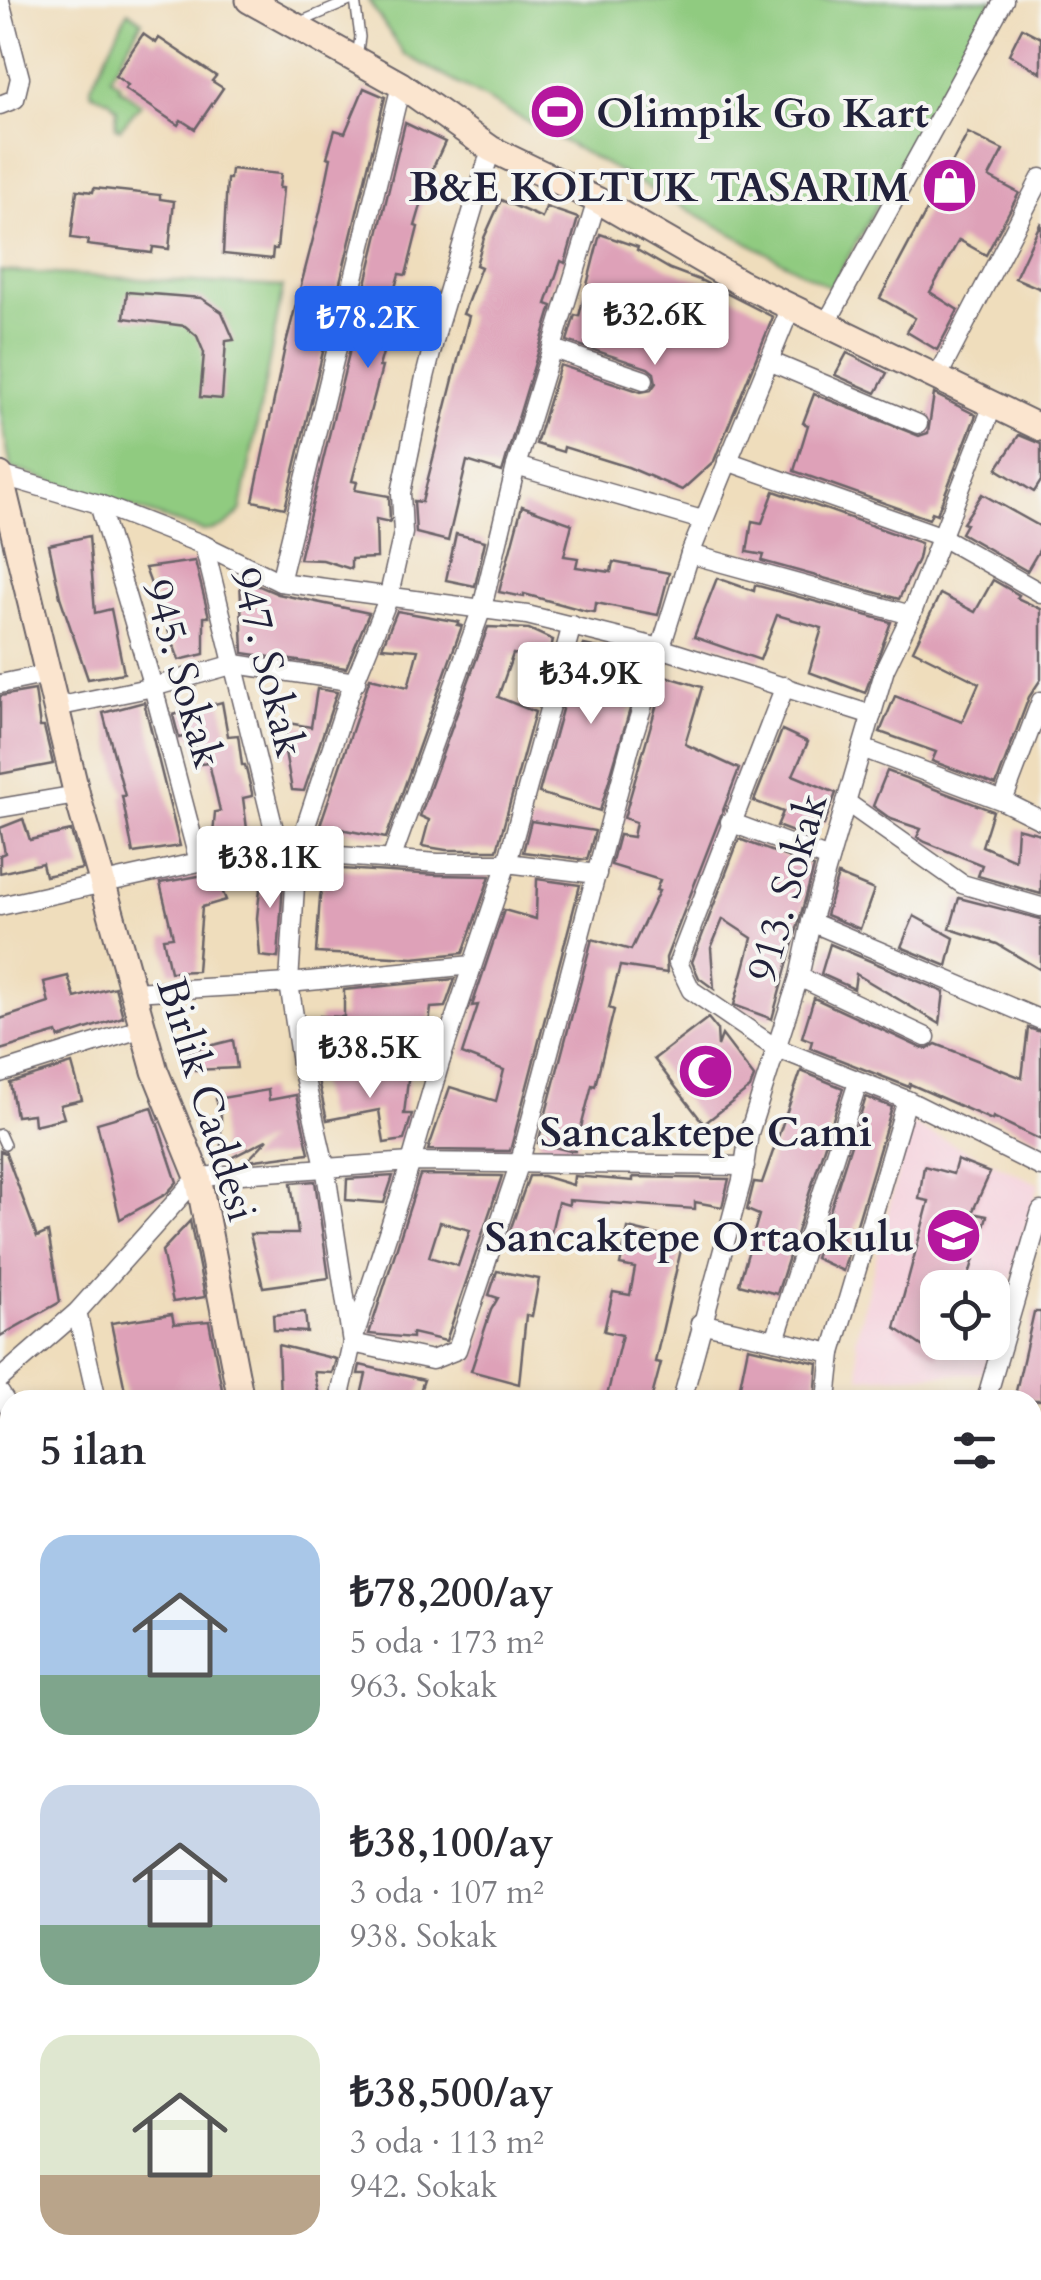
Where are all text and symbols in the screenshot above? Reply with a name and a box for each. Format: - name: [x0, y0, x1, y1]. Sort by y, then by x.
- sports icon: Olimpik Go Kart: [527, 82, 587, 142]
- place label: Olimpik Go Kart: [596, 85, 929, 142]
- shop icon: B&E KOLTUK TASARIM: [919, 156, 979, 216]
- place label: B&E KOLTUK TASARIM: [409, 159, 910, 216]
- pin: ₺32.6K: [574, 283, 736, 368]
- pin: ₺78.2K: [287, 286, 449, 371]
- text: ₺32.6K: [604, 293, 706, 337]
- text: ₺78.2K: [317, 296, 419, 340]
- street label: 947. Sokak: [217, 562, 319, 764]
- street label: 945. Sokak: [129, 573, 237, 775]
- pin: ₺34.9K: [510, 642, 672, 727]
- text: ₺34.9K: [540, 652, 642, 696]
- street label: 913. Sokak: [733, 786, 842, 988]
- pin: ₺38.1K: [189, 826, 351, 911]
- text: ₺38.1K: [219, 836, 321, 880]
- street label: Birlik Caddesi: [142, 971, 271, 1228]
- pin: ₺38.5K: [289, 1016, 451, 1101]
- text: ₺38.5K: [319, 1026, 421, 1070]
- mosque icon: Sancaktepe Cami: [676, 1041, 736, 1101]
- place label: Sancaktepe Cami: [540, 1104, 872, 1161]
- school or university icon: Sancaktepe Ortaokulu: [923, 1206, 983, 1266]
- place label: Sancaktepe Ortaokulu: [485, 1209, 914, 1266]
- map controls: [920, 1270, 1010, 1360]
- button: locate: [920, 1270, 1010, 1360]
- text: 5 ilan: [40, 1422, 146, 1479]
- icon: filters: [947, 1423, 1002, 1478]
- text: ₺78,200/ay: [350, 1564, 554, 1621]
- icon: home: [120, 1575, 240, 1695]
- text: 5 oda · 173 m²: [350, 1621, 544, 1665]
- text: 963. Sokak: [350, 1665, 497, 1709]
- text: ₺38,100/ay: [350, 1814, 554, 1871]
- icon: home: [120, 1825, 240, 1945]
- text: 3 oda · 107 m²: [350, 1871, 544, 1915]
- text: 938. Sokak: [350, 1915, 497, 1959]
- text: ₺38,500/ay: [350, 2064, 554, 2121]
- icon: home: [120, 2075, 240, 2195]
- text: 3 oda · 113 m²: [350, 2121, 544, 2165]
- text: 942. Sokak: [350, 2165, 497, 2209]

